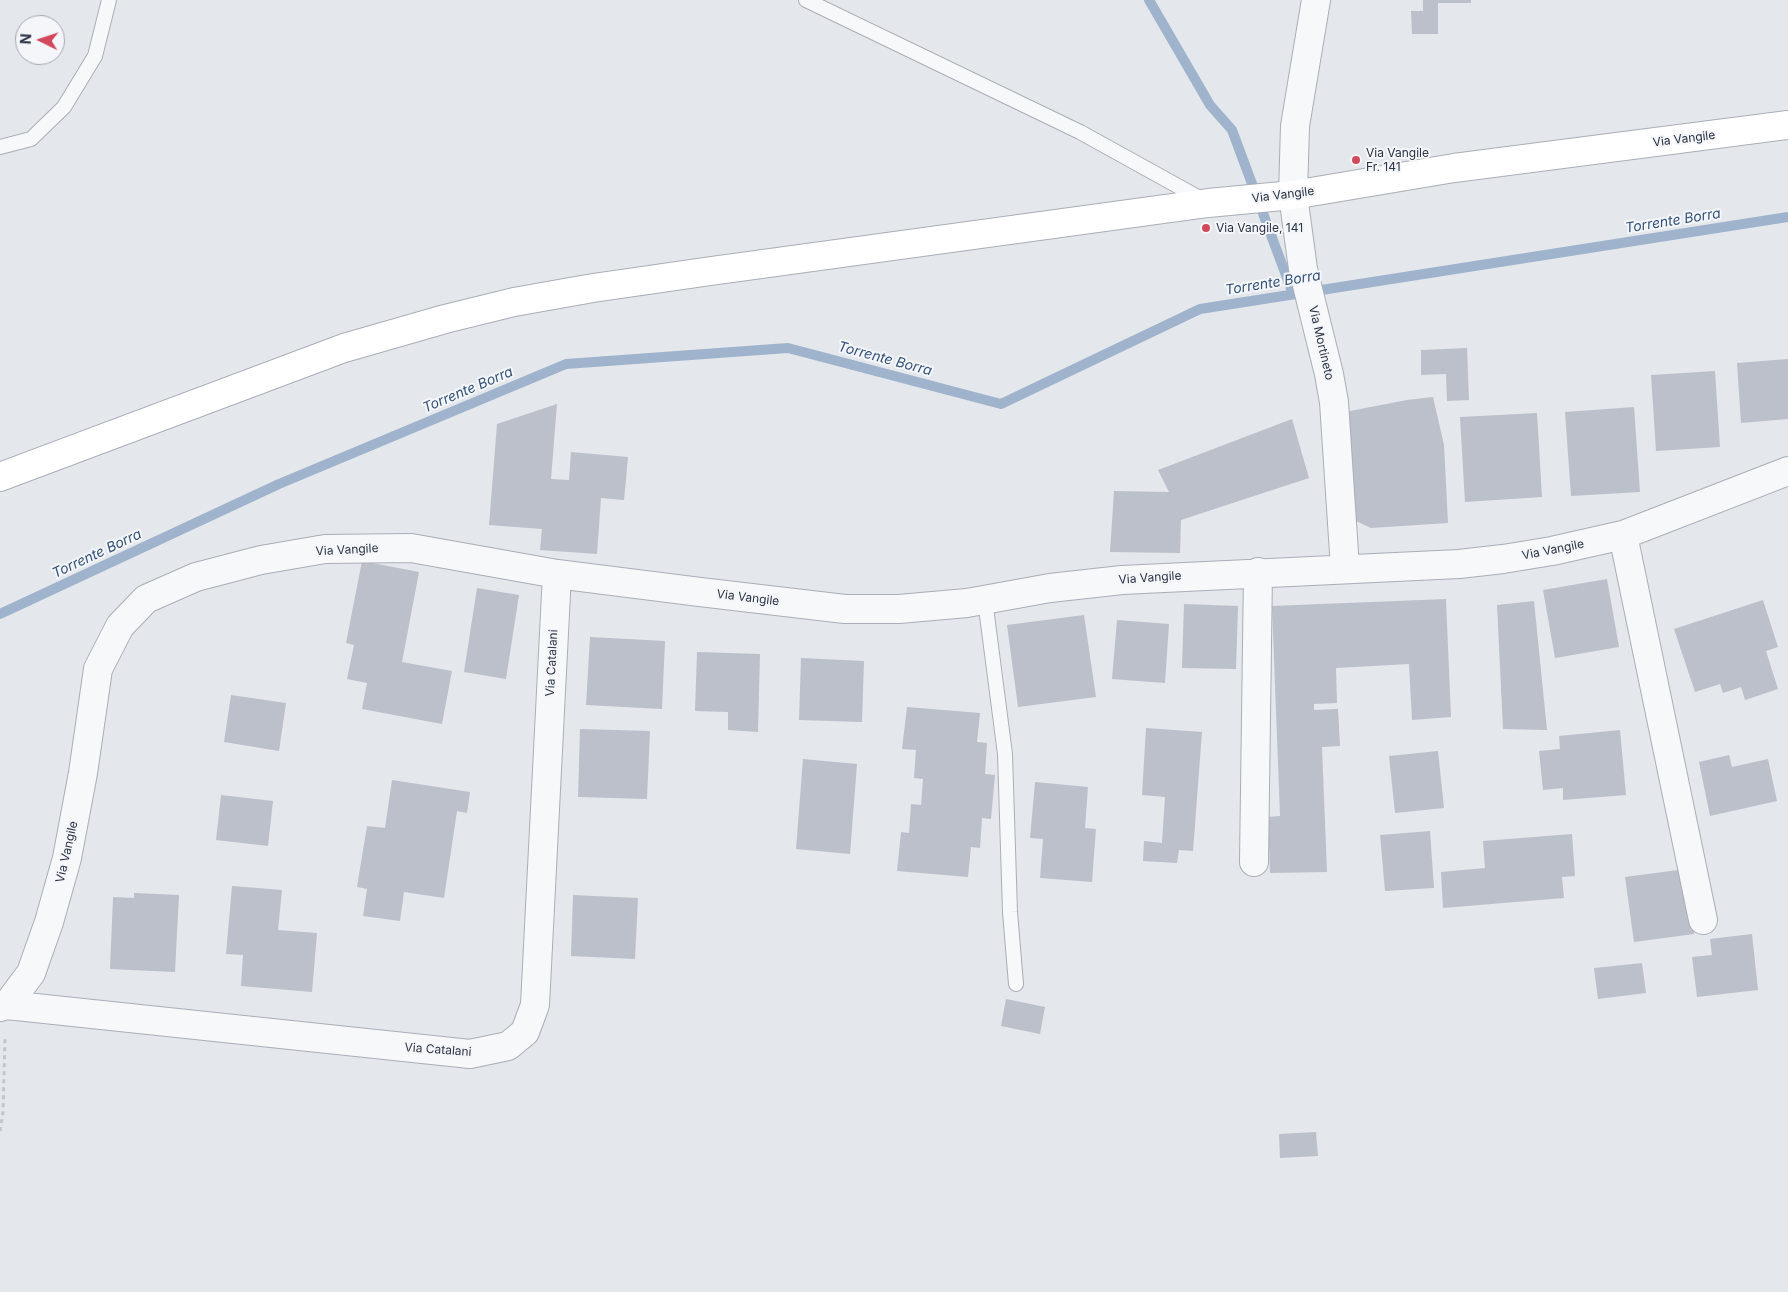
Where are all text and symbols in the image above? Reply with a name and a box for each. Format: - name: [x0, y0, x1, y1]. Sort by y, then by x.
- north arrow: [15, 15, 65, 65]
- text: N: [17, 33, 34, 45]
- street label: Via Vangile: [1652, 128, 1716, 150]
- place label: Via Vangile Fr. 141: [1366, 146, 1429, 174]
- marker: Via Vangile Fr. 141: [1350, 154, 1362, 166]
- street label: Via Vangile: [1251, 184, 1315, 206]
- water label: Torrente Borra: [1624, 205, 1722, 237]
- place label: Via Vangile, 141: [1216, 221, 1303, 235]
- marker: Via Vangile, 141: [1200, 222, 1212, 234]
- water label: Torrente Borra: [1224, 267, 1322, 299]
- street label: Via Mortineto: [1305, 304, 1337, 382]
- water label: Torrente Borra: [836, 338, 934, 380]
- water label: Torrente Borra: [420, 363, 516, 417]
- water label: Torrente Borra: [50, 526, 144, 582]
- street label: Via Vangile: [1521, 537, 1585, 563]
- street label: Via Vangile: [315, 541, 379, 559]
- street label: Via Vangile: [1118, 569, 1182, 587]
- street label: Via Vangile: [716, 587, 780, 609]
- street label: Via Catalani: [543, 629, 561, 697]
- street label: Via Vangile: [53, 820, 81, 884]
- street label: Via Catalani: [404, 1040, 472, 1060]

